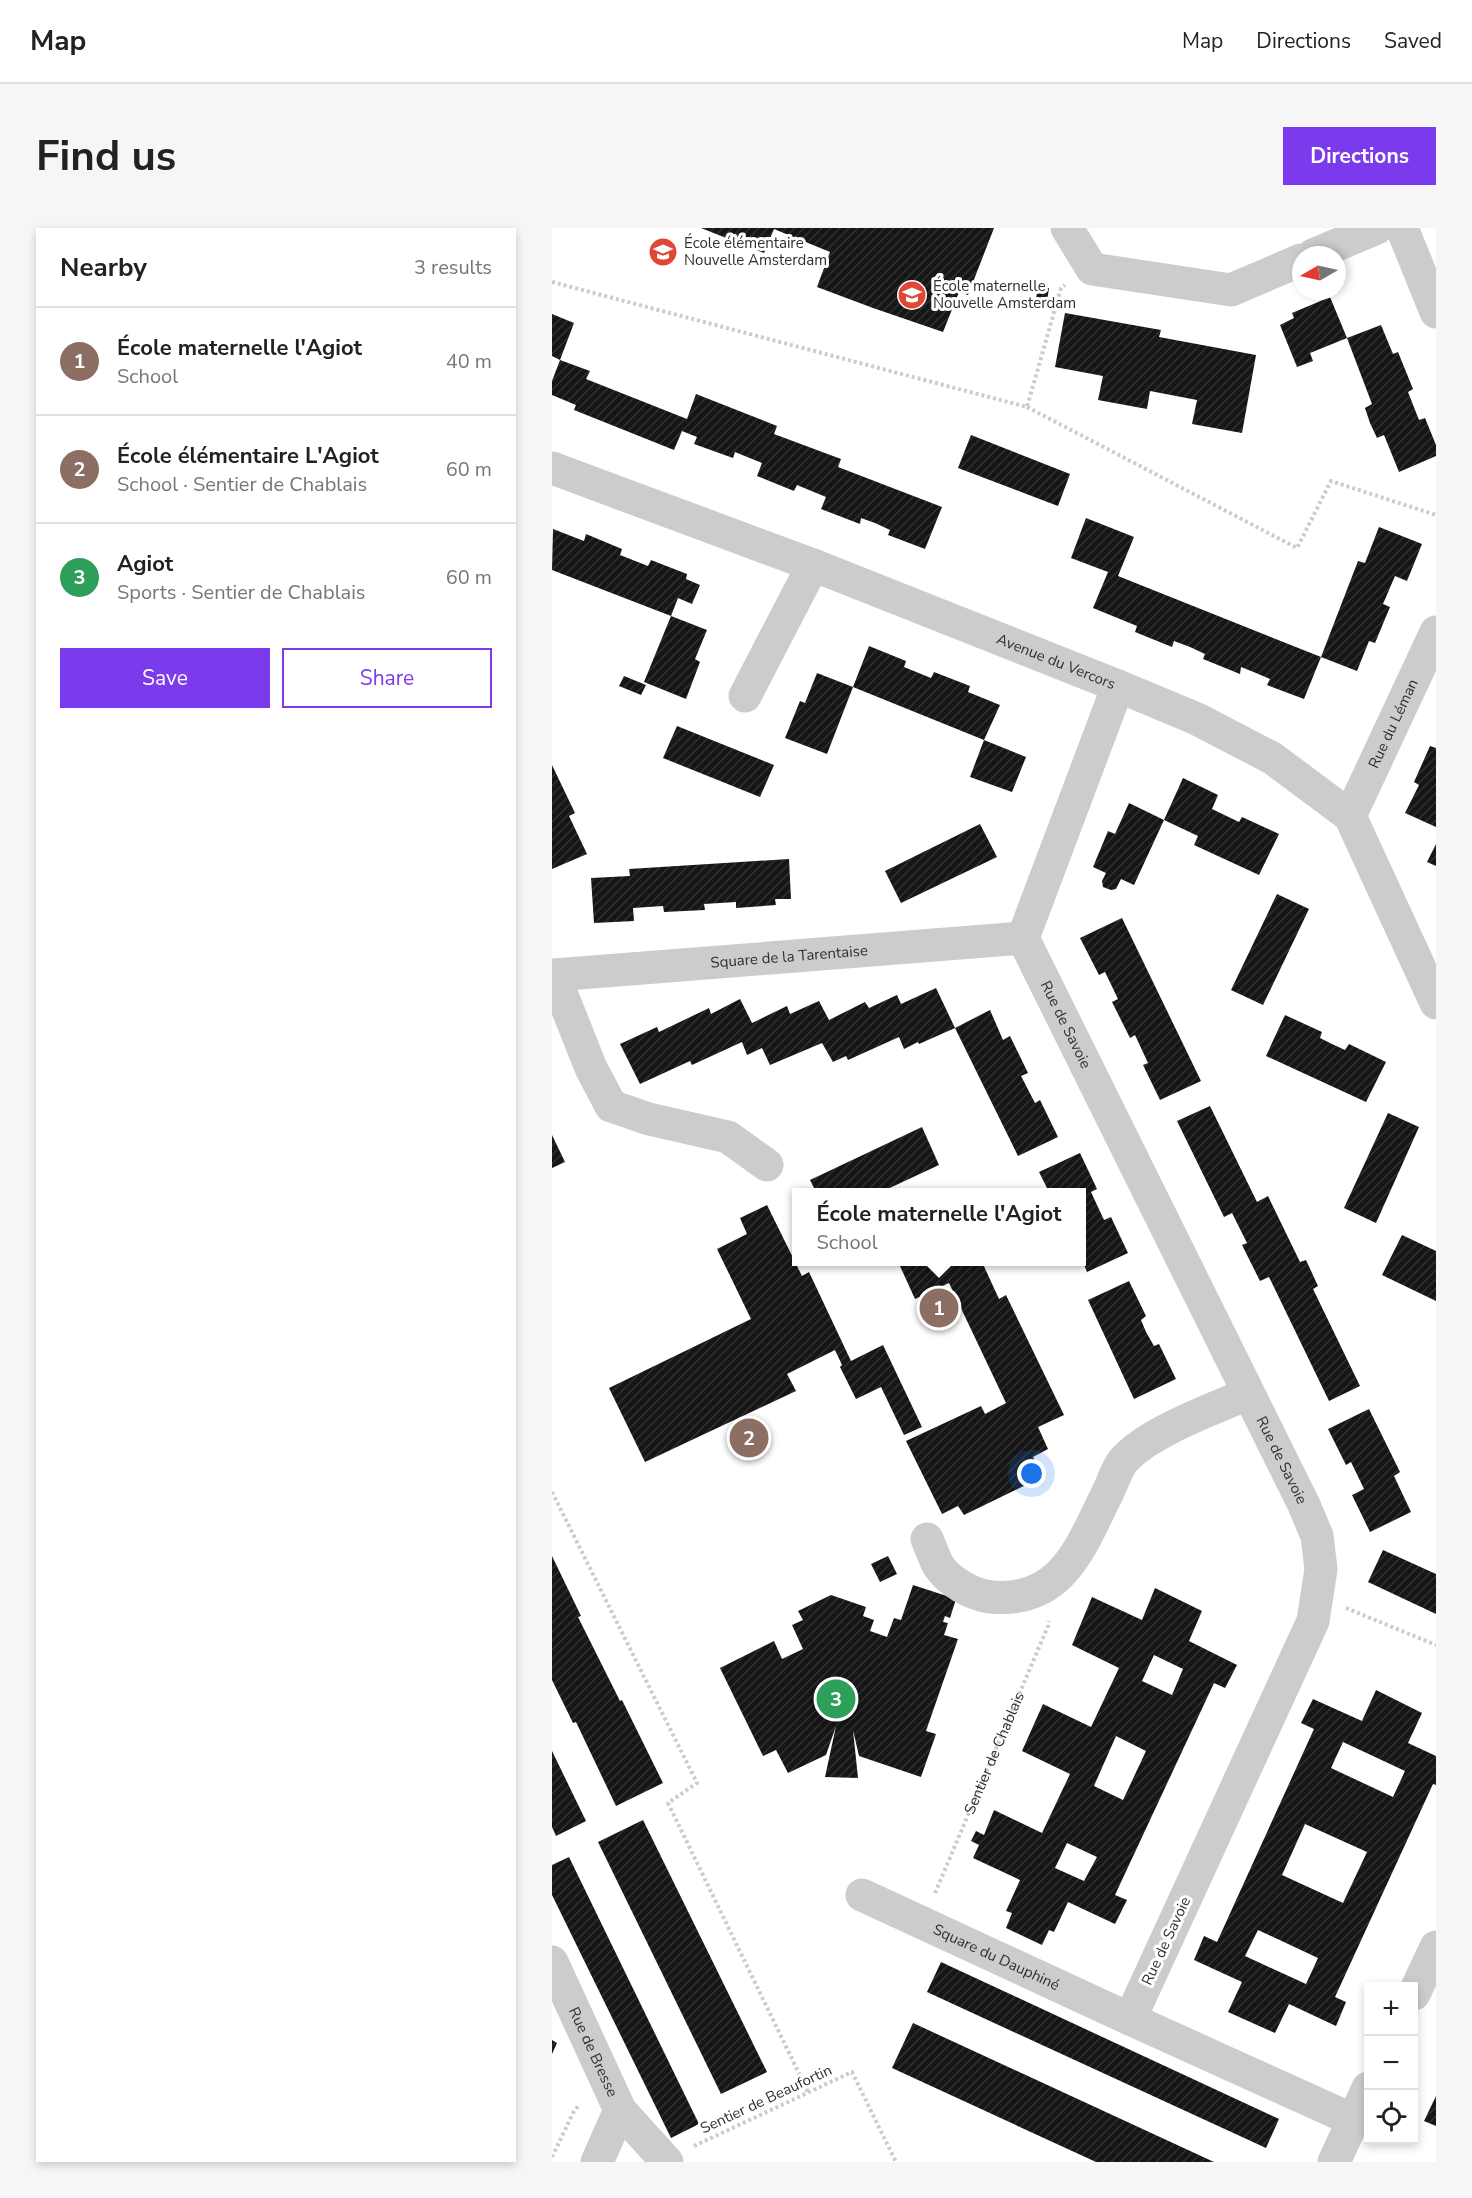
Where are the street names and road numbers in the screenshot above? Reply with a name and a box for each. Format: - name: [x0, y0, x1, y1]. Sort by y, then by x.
- street label: Avenue du Vercors: [994, 629, 1119, 694]
- street label: Rue du Léman: [1364, 676, 1423, 772]
- street label: Square de la Tarentaise: [710, 940, 869, 973]
- street label: Rue de Savoie: [1036, 977, 1096, 1072]
- street label: Rue de Savoie: [1252, 1413, 1312, 1507]
- street label: Sentier de Chablais: [960, 1689, 1029, 1817]
- street label: Rue de Savoie: [1137, 1894, 1195, 1988]
- street label: Square du Dauphiné: [930, 1919, 1063, 1995]
- street label: Rue de Bresse: [564, 2004, 623, 2100]
- street label: Sentier de Beaufortin: [697, 2060, 835, 2138]

